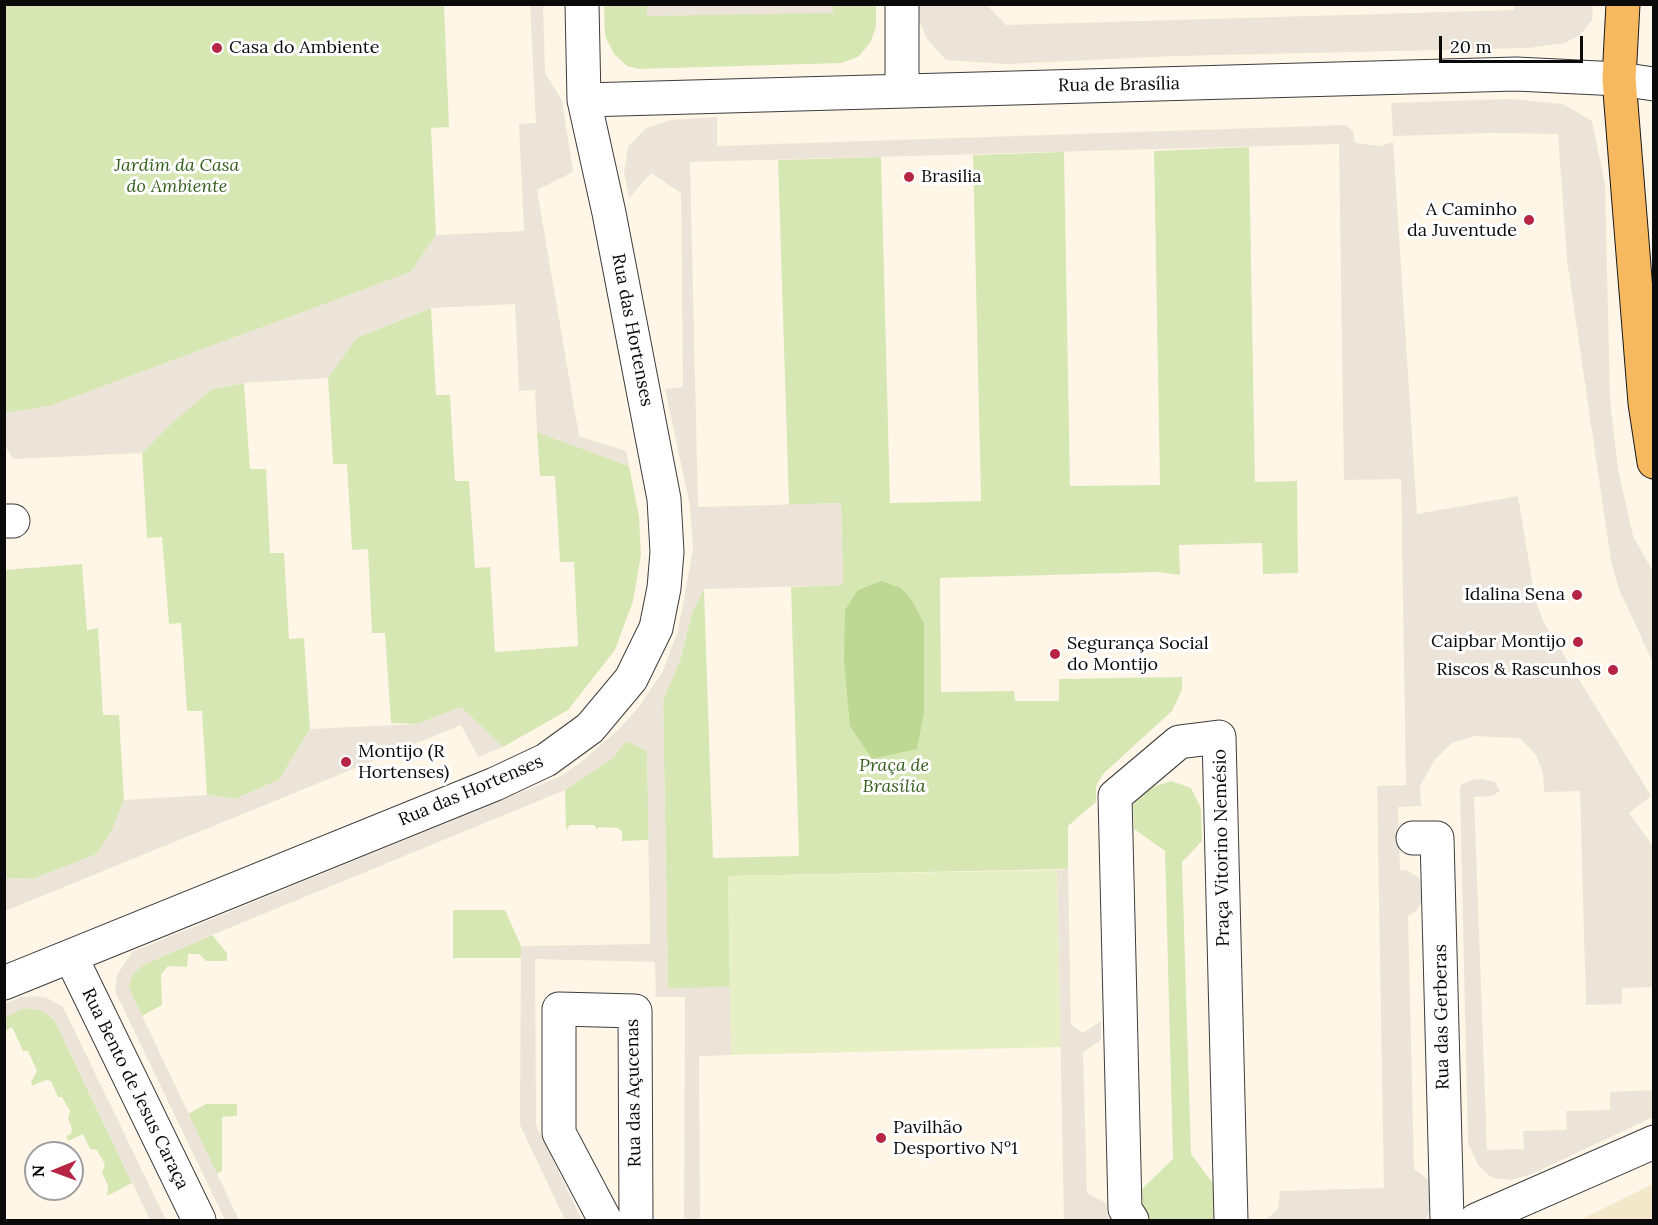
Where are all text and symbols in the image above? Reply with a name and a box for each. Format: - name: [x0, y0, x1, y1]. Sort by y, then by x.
- scale bar: [1442, 24, 1586, 62]
- text: 20 m: [1450, 35, 1492, 58]
- place label: Casa do Ambiente: [229, 37, 379, 59]
- marker: Casa do Ambiente: [210, 41, 224, 55]
- street label: Rua de Brasília: [1058, 73, 1180, 97]
- park label: Jardim da Casa do Ambiente: [115, 155, 239, 198]
- place label: Brasilia: [921, 166, 982, 188]
- marker: Brasilia: [902, 170, 916, 184]
- place label: A Caminho da Juventude: [1407, 199, 1517, 242]
- marker: A Caminho da Juventude: [1522, 213, 1536, 227]
- street label: Rua das Hortenses: [607, 252, 657, 408]
- place label: Idalina Sena: [1464, 584, 1565, 606]
- marker: Idalina Sena: [1570, 588, 1584, 602]
- place label: Caipbar Montijo: [1431, 631, 1566, 653]
- place label: Segurança Social do Montijo: [1067, 633, 1209, 676]
- marker: Caipbar Montijo: [1571, 635, 1585, 649]
- marker: Segurança Social do Montijo: [1048, 647, 1062, 661]
- place label: Riscos & Rascunhos: [1436, 659, 1601, 681]
- marker: Riscos & Rascunhos: [1606, 663, 1620, 677]
- place label: Montijo (R Hortenses): [358, 741, 449, 783]
- street label: Praça Vitorino Nemésio: [1209, 749, 1235, 947]
- street label: Rua das Hortenses: [395, 751, 547, 831]
- marker: Montijo (R Hortenses): [339, 755, 353, 769]
- park label: Praça de Brasília: [859, 755, 929, 798]
- street label: Rua das Gerberas: [1430, 944, 1454, 1090]
- street label: Rua Bento de Jesus Caraça: [77, 985, 193, 1193]
- street label: Rua das Açucenas: [622, 1019, 646, 1167]
- place label: Pavilhão Desportivo Nº1: [893, 1117, 1018, 1160]
- marker: Pavilhão Desportivo Nº1: [874, 1131, 888, 1145]
- north arrow: [24, 1141, 84, 1201]
- text: N: [28, 1165, 48, 1178]

